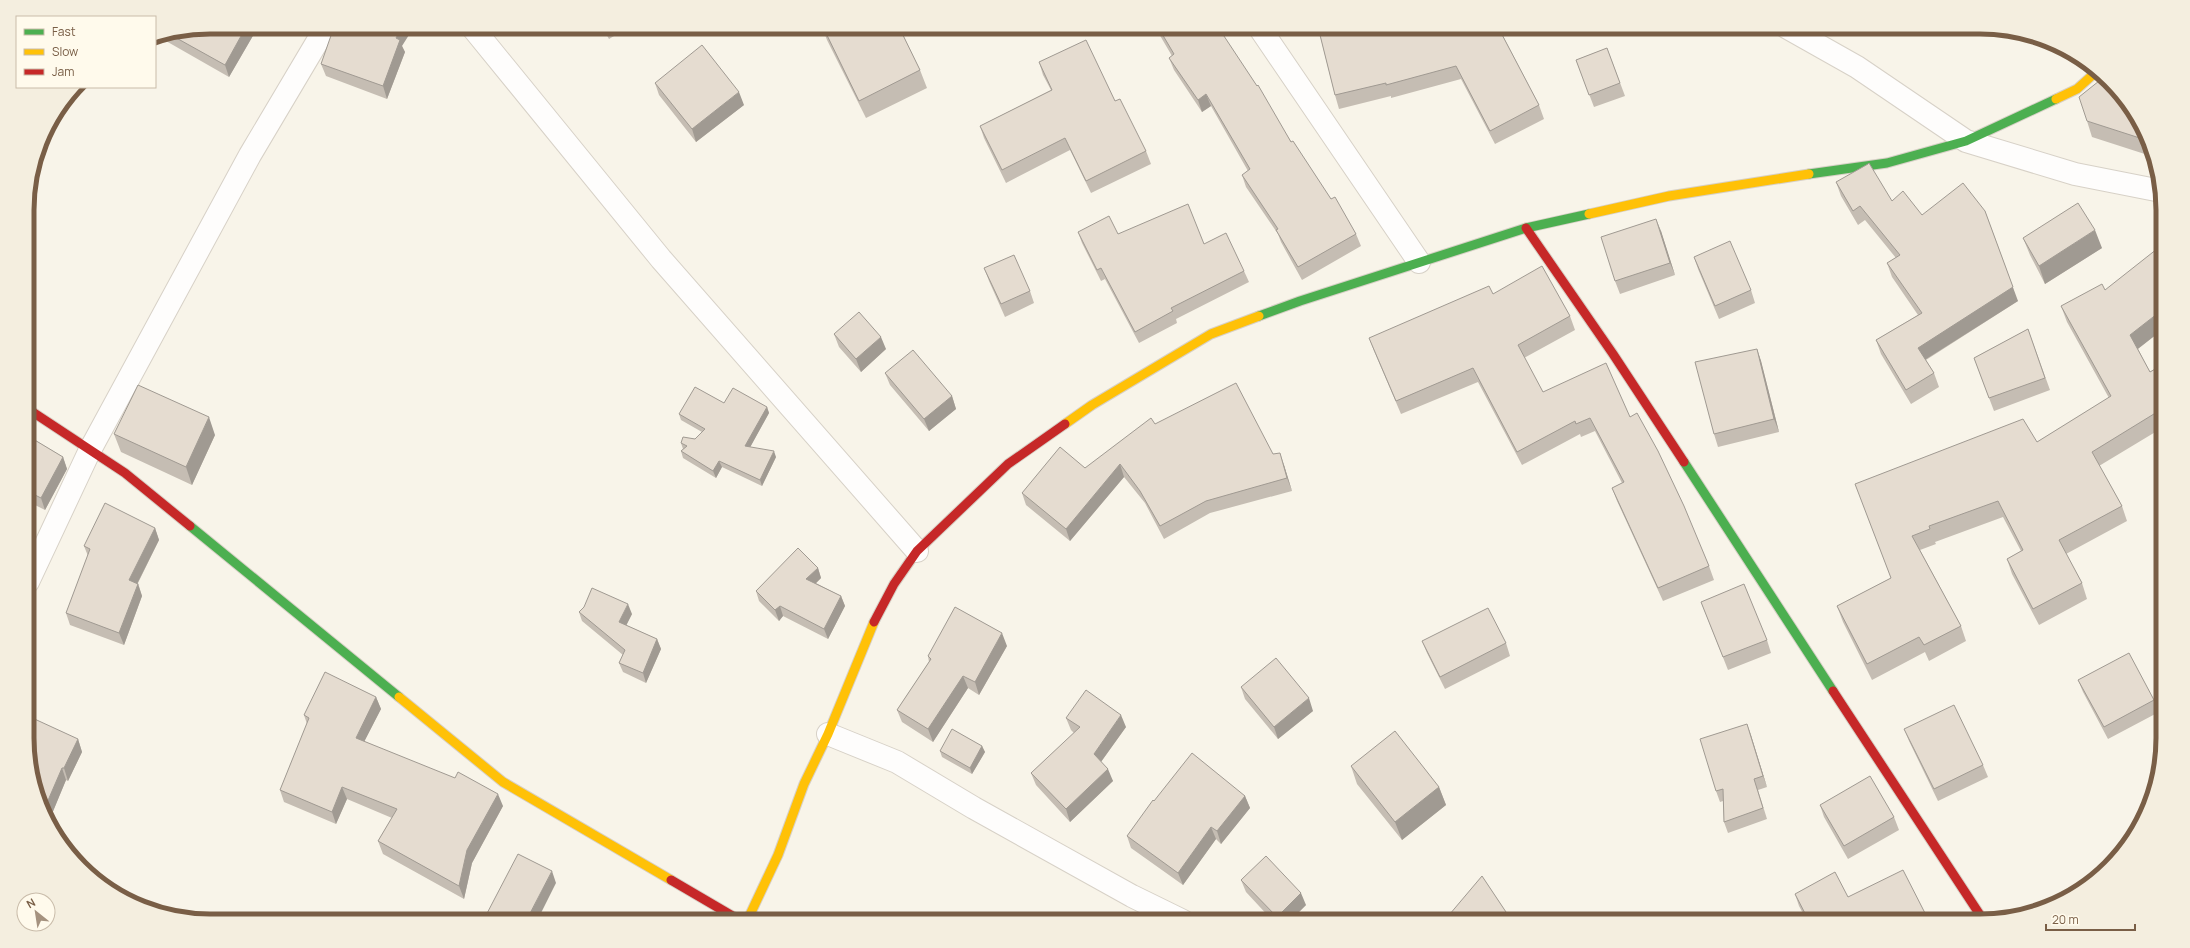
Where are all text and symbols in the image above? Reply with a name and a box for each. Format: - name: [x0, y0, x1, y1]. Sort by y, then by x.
- legend: [16, 16, 156, 88]
- text: Fast: [52, 23, 76, 40]
- text: Slow: [52, 43, 78, 60]
- text: Jam: [52, 63, 74, 80]
- north arrow: [16, 892, 56, 932]
- text: N: [24, 894, 38, 911]
- scale bar: [2046, 906, 2135, 932]
- text: 20 m: [2052, 911, 2079, 928]

